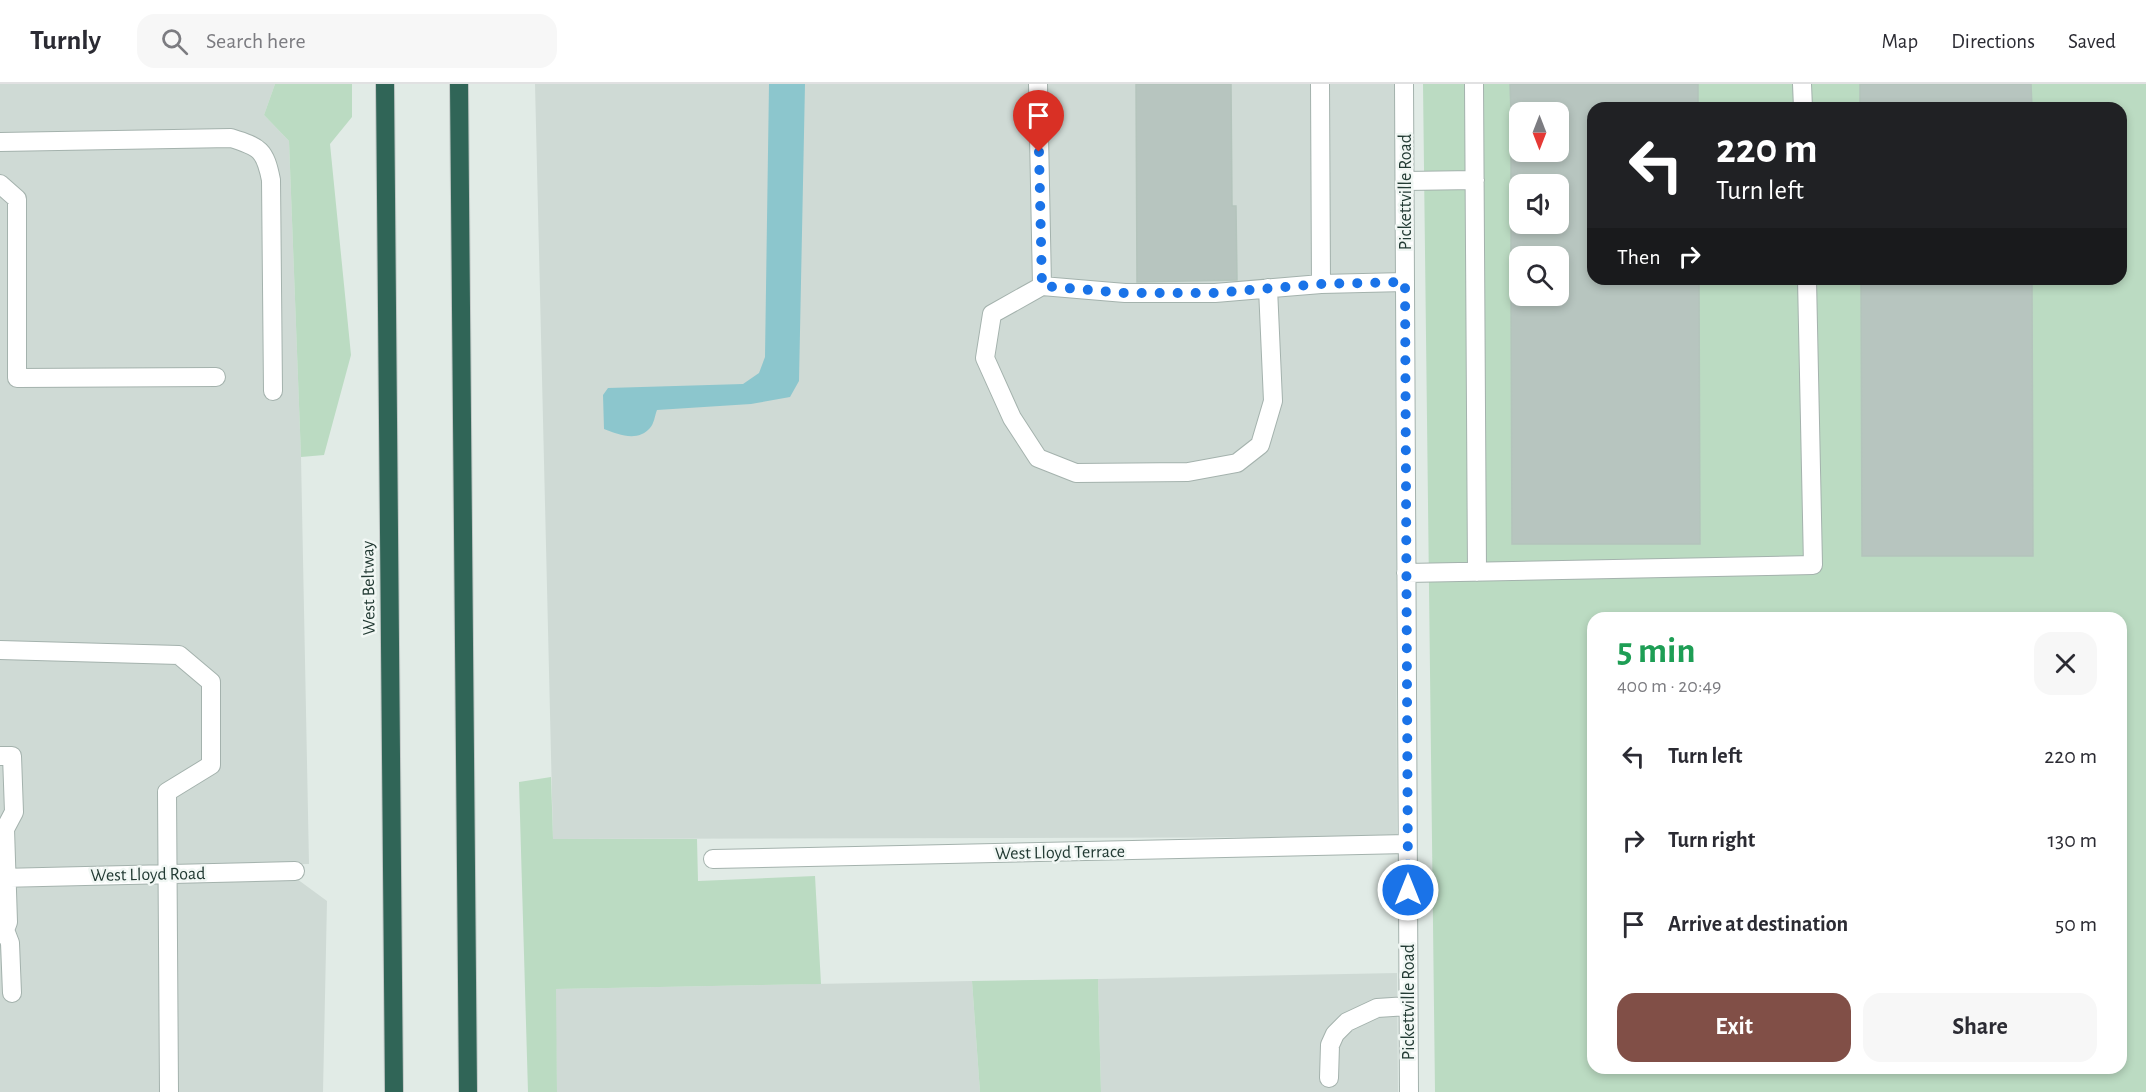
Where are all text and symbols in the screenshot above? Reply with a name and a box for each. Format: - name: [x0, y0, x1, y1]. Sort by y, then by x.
- search box: [137, 14, 557, 68]
- icon: search: [158, 25, 191, 58]
- text: Turnly: [30, 27, 101, 55]
- text: Search here: [206, 30, 306, 52]
- text: Map: [1882, 31, 1918, 52]
- text: Directions: [1951, 31, 2035, 52]
- text: Saved: [2068, 31, 2116, 52]
- pin: [1013, 90, 1064, 152]
- icon: arrive: [1022, 99, 1055, 132]
- north arrow: [1509, 102, 1569, 162]
- map controls: [1509, 102, 1569, 306]
- icon: left: [1617, 126, 1695, 204]
- text: 220 m: [1716, 128, 1818, 170]
- street label: Pickettville Road: [1397, 134, 1415, 250]
- button: sound: [1509, 174, 1569, 234]
- text: Turn left: [1716, 177, 1804, 204]
- icon: right: [1673, 240, 1706, 273]
- button: search: [1509, 246, 1569, 306]
- text: Then: [1617, 246, 1661, 268]
- street label: West Beltway: [359, 540, 379, 635]
- button: close: [2034, 632, 2097, 695]
- text: 5 min: [1617, 633, 1695, 669]
- text: 400 m · 20:49: [1617, 676, 1721, 696]
- icon: left: [1617, 740, 1650, 773]
- text: Turn left: [1668, 745, 1742, 767]
- text: 220 m: [2044, 745, 2097, 767]
- icon: right: [1617, 824, 1650, 857]
- text: Turn right: [1668, 829, 1755, 851]
- text: 130 m: [2048, 829, 2097, 851]
- street label: West Lloyd Terrace: [995, 843, 1125, 863]
- position arrow: [1376, 858, 1440, 922]
- street label: West Lloyd Road: [90, 865, 206, 885]
- icon: arrive: [1617, 908, 1650, 941]
- text: Arrive at destination: [1668, 913, 1848, 935]
- text: 50 m: [2055, 913, 2097, 935]
- street label: Pickettville Road: [1400, 944, 1418, 1060]
- button: Exit: [1617, 993, 1851, 1062]
- button: Share: [1863, 993, 2097, 1062]

